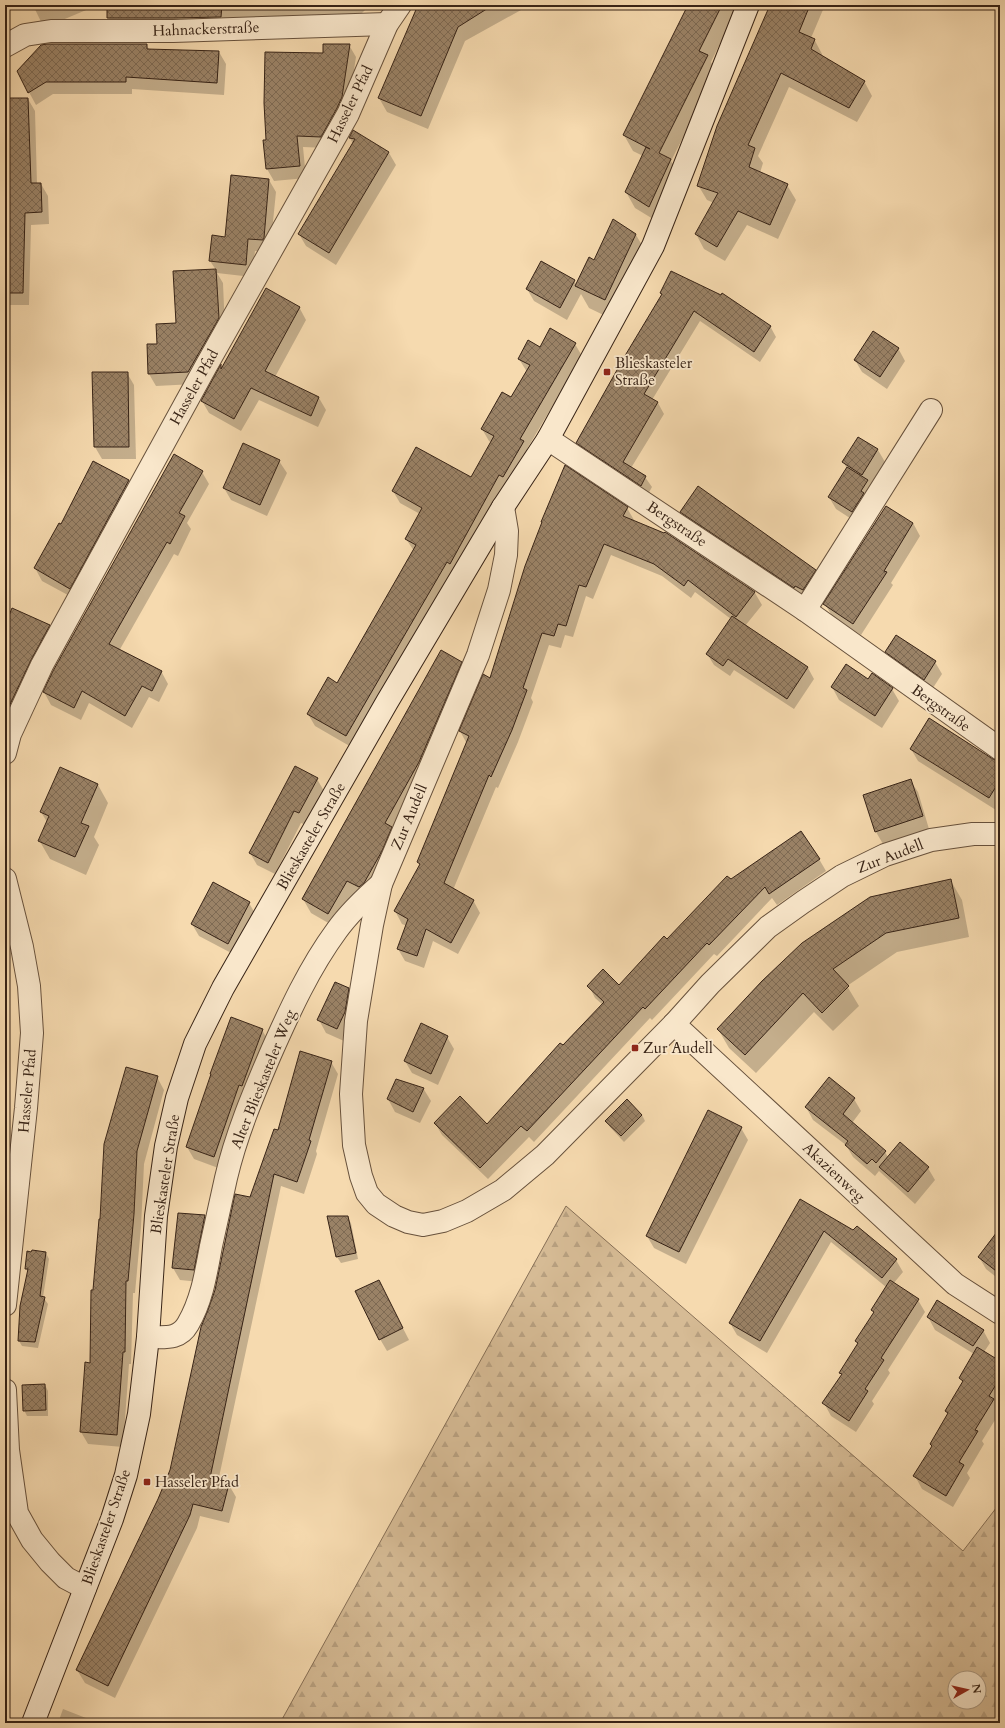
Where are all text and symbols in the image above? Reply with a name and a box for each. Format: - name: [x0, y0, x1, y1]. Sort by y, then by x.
- street label: Hahnackerstraße: [152, 17, 260, 41]
- street label: Hasseler Pfad: [323, 62, 377, 146]
- street label: Hasseler Pfad: [165, 345, 223, 429]
- place label: Blieskasteler Straße: [615, 353, 693, 390]
- marker: Blieskasteler Straße: [602, 367, 612, 377]
- street label: Bergstraße: [643, 497, 711, 552]
- street label: Bergstraße: [907, 680, 975, 736]
- street label: Blieskasteler Straße: [272, 778, 350, 893]
- street label: Zur Audell: [386, 781, 432, 853]
- street label: Zur Audell: [854, 834, 926, 878]
- street label: Alter Blieskasteler Weg: [226, 1006, 300, 1152]
- place label: Zur Audell: [643, 1038, 713, 1058]
- marker: Zur Audell: [630, 1043, 640, 1053]
- street label: Hasseler Pfad: [13, 1048, 41, 1134]
- street label: Blieskasteler Straße: [146, 1112, 184, 1235]
- street label: Akazienweg: [798, 1138, 870, 1207]
- street label: Blieskasteler Straße: [77, 1466, 135, 1588]
- place label: Hasseler Pfad: [155, 1472, 239, 1492]
- marker: Hasseler Pfad: [142, 1477, 152, 1487]
- north arrow: [947, 1670, 987, 1710]
- text: N: [968, 1683, 985, 1695]

